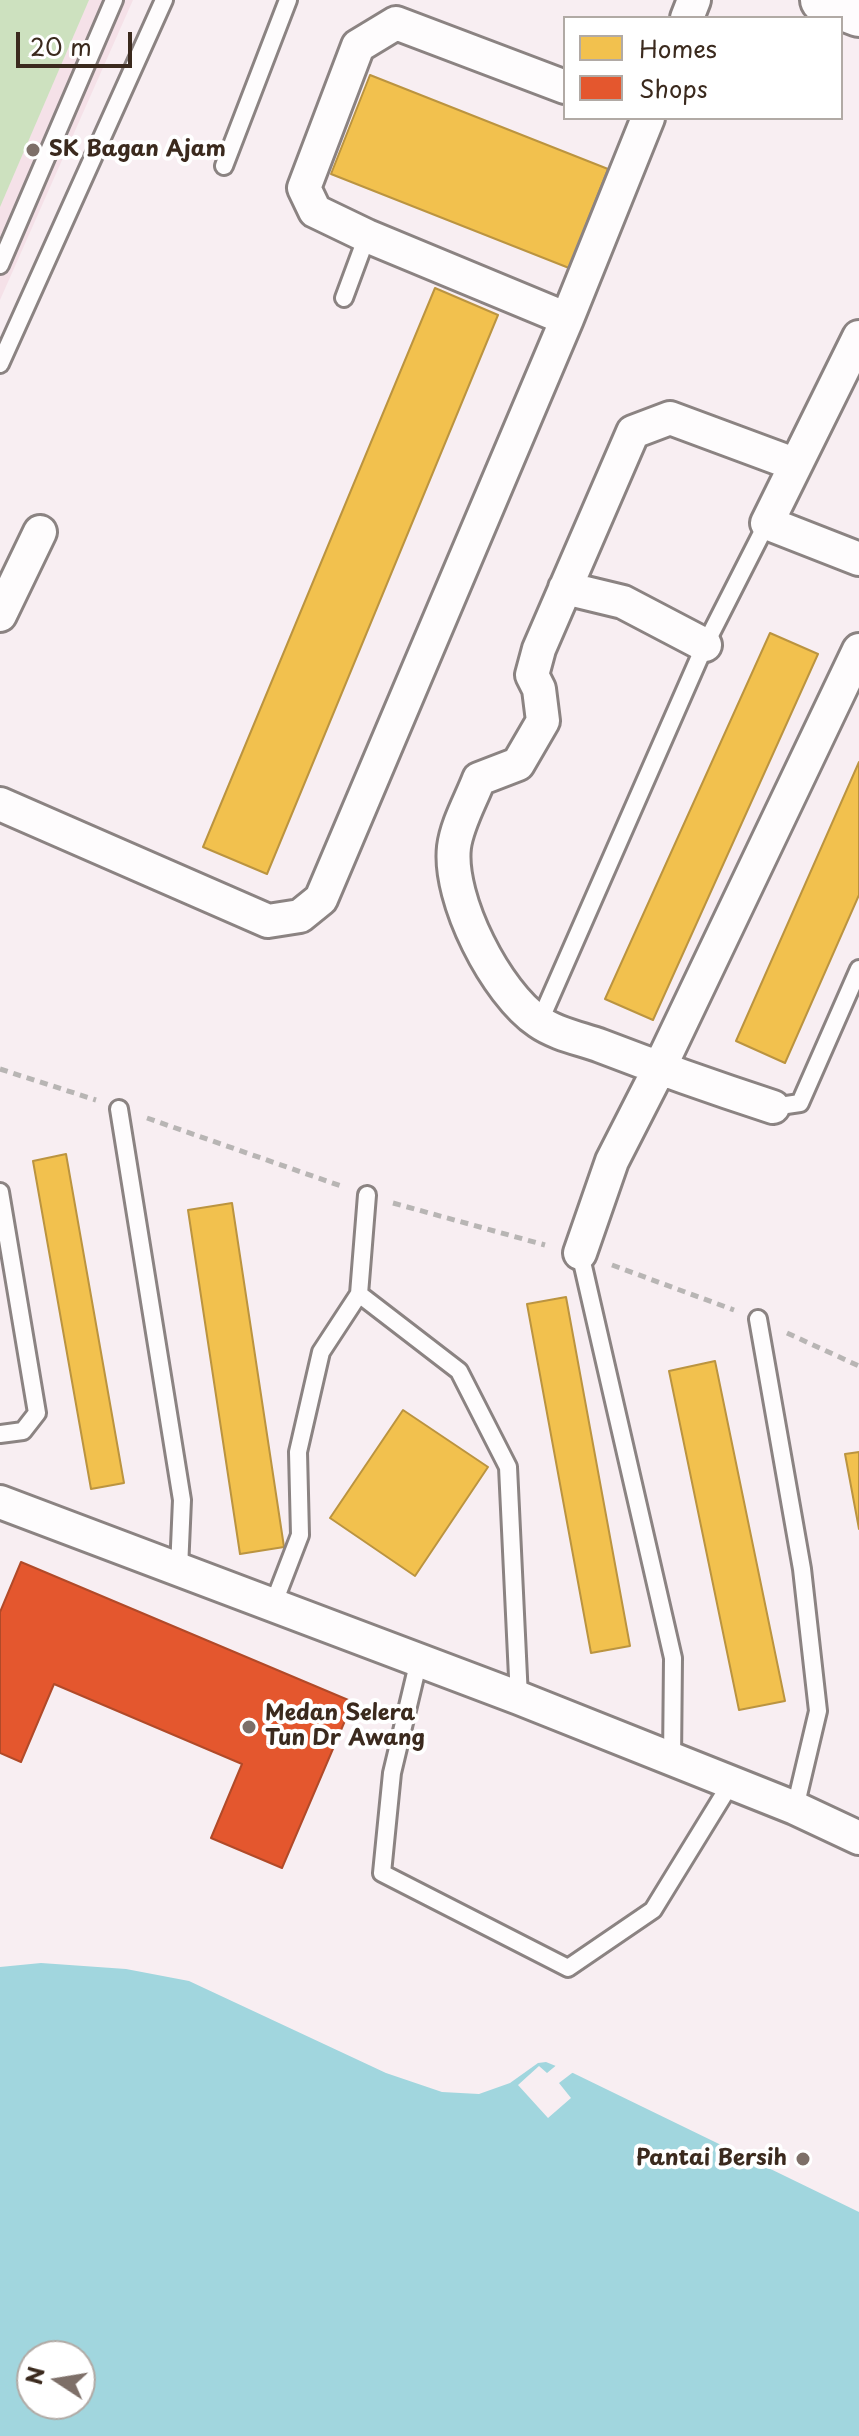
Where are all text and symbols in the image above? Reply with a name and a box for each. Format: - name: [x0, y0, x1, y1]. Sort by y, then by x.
- scale bar: [20, 16, 136, 66]
- legend: [563, 16, 843, 120]
- text: 20 m: [30, 28, 92, 64]
- text: Homes: [639, 30, 717, 66]
- text: Shops: [639, 70, 708, 106]
- place label: SK Bagan Ajam: [49, 137, 226, 163]
- marker: SK Bagan Ajam: [24, 141, 42, 159]
- place label: Medan Selera Tun Dr Awang: [265, 1701, 425, 1752]
- marker: Medan Selera Tun Dr Awang: [240, 1718, 258, 1736]
- place label: Pantai Bersih: [636, 2146, 787, 2172]
- marker: Pantai Bersih: [794, 2150, 812, 2168]
- north arrow: [16, 2340, 96, 2420]
- text: N: [16, 2363, 52, 2387]

